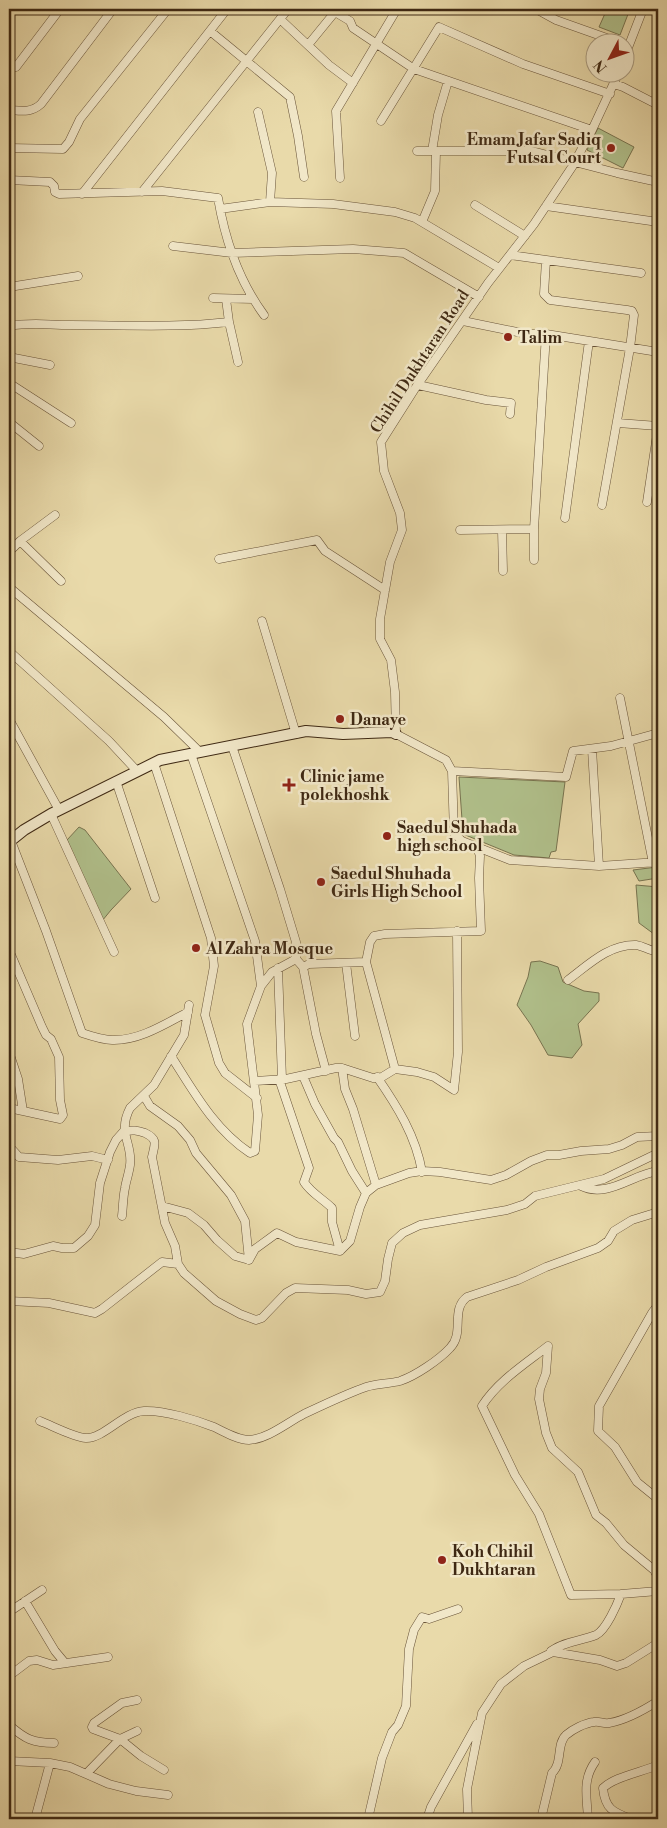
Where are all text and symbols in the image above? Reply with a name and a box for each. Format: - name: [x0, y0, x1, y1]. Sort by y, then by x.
- north arrow: [584, 32, 634, 82]
- text: N: [591, 56, 611, 76]
- place label: Emam Jafar Sadiq Futsal Court: [467, 130, 601, 168]
- marker: Emam Jafar Sadiq Futsal Court: [605, 142, 617, 154]
- street label: Chihil Dukhtaran Road: [366, 286, 474, 437]
- place label: Talim: [518, 328, 562, 348]
- marker: Talim: [502, 331, 514, 343]
- place label: Danaye: [350, 710, 407, 730]
- marker: Danaye: [334, 713, 346, 725]
- place label: Clinic jame polekhoshk: [300, 767, 390, 805]
- marker: Clinic jame polekhoshk: [282, 778, 296, 792]
- place label: Saedul Shuhada high school: [397, 818, 518, 856]
- marker: Saedul Shuhada high school: [381, 830, 393, 842]
- place label: Saedul Shuhada Girls High School: [331, 864, 463, 902]
- marker: Saedul Shuhada Girls High School: [315, 876, 327, 888]
- place label: Al Zahra Mosque: [205, 939, 333, 959]
- marker: Al Zahra Mosque: [190, 942, 202, 954]
- place label: Koh Chihil Dukhtaran: [452, 1542, 536, 1580]
- marker: Koh Chihil Dukhtaran: [436, 1554, 448, 1566]

